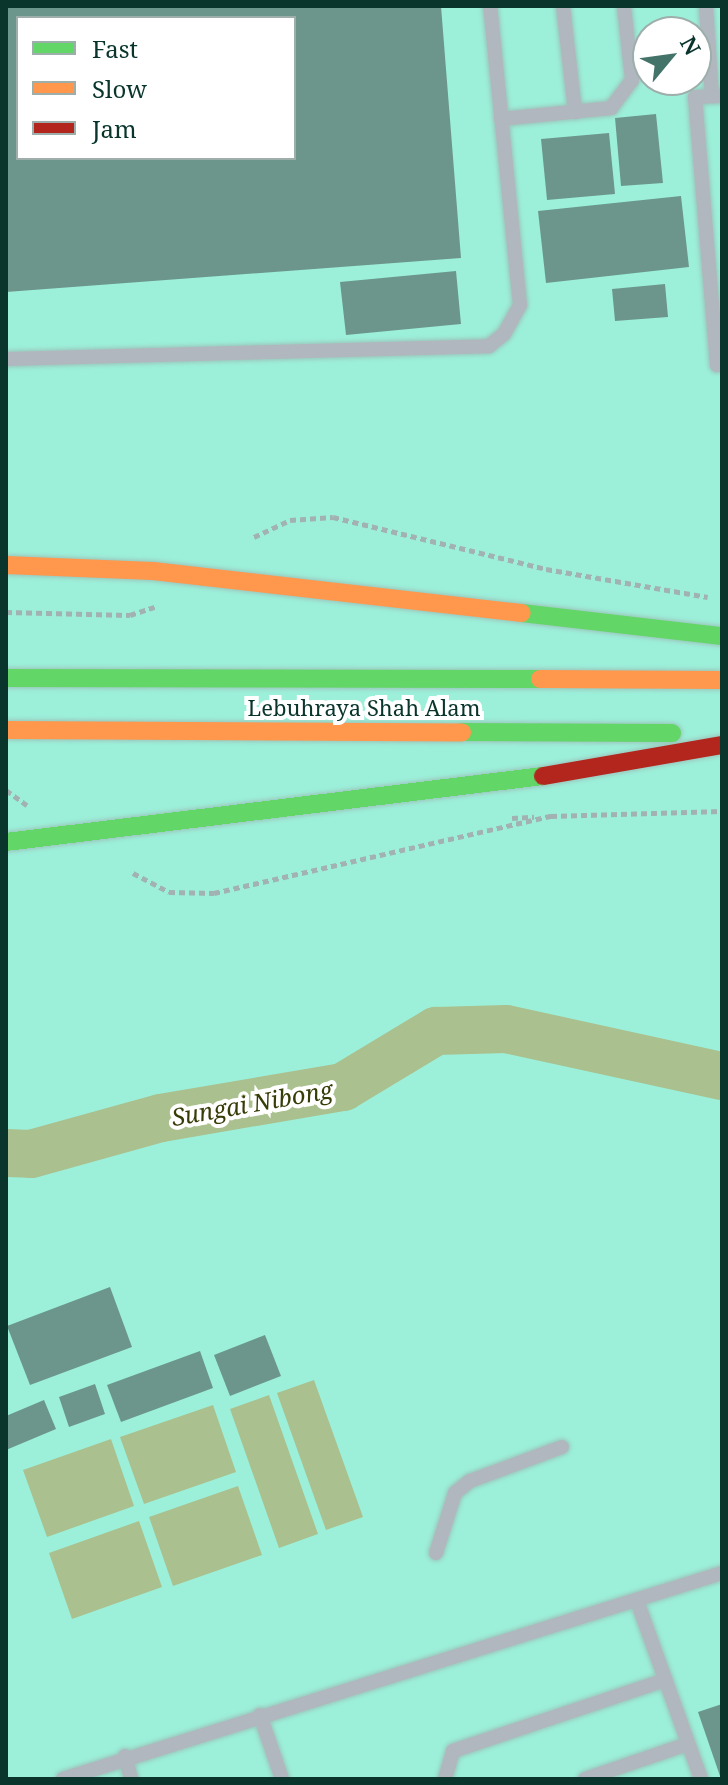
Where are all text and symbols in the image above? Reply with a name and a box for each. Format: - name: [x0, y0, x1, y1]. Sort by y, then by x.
- legend: [16, 16, 296, 160]
- north arrow: [632, 16, 712, 96]
- text: N: [674, 30, 709, 60]
- text: Fast: [92, 32, 138, 65]
- text: Slow: [92, 72, 147, 105]
- text: Jam: [92, 112, 137, 145]
- street label: Lebuhraya Shah Alam: [248, 695, 480, 721]
- water label: Sungai Nibong: [169, 1075, 335, 1131]

